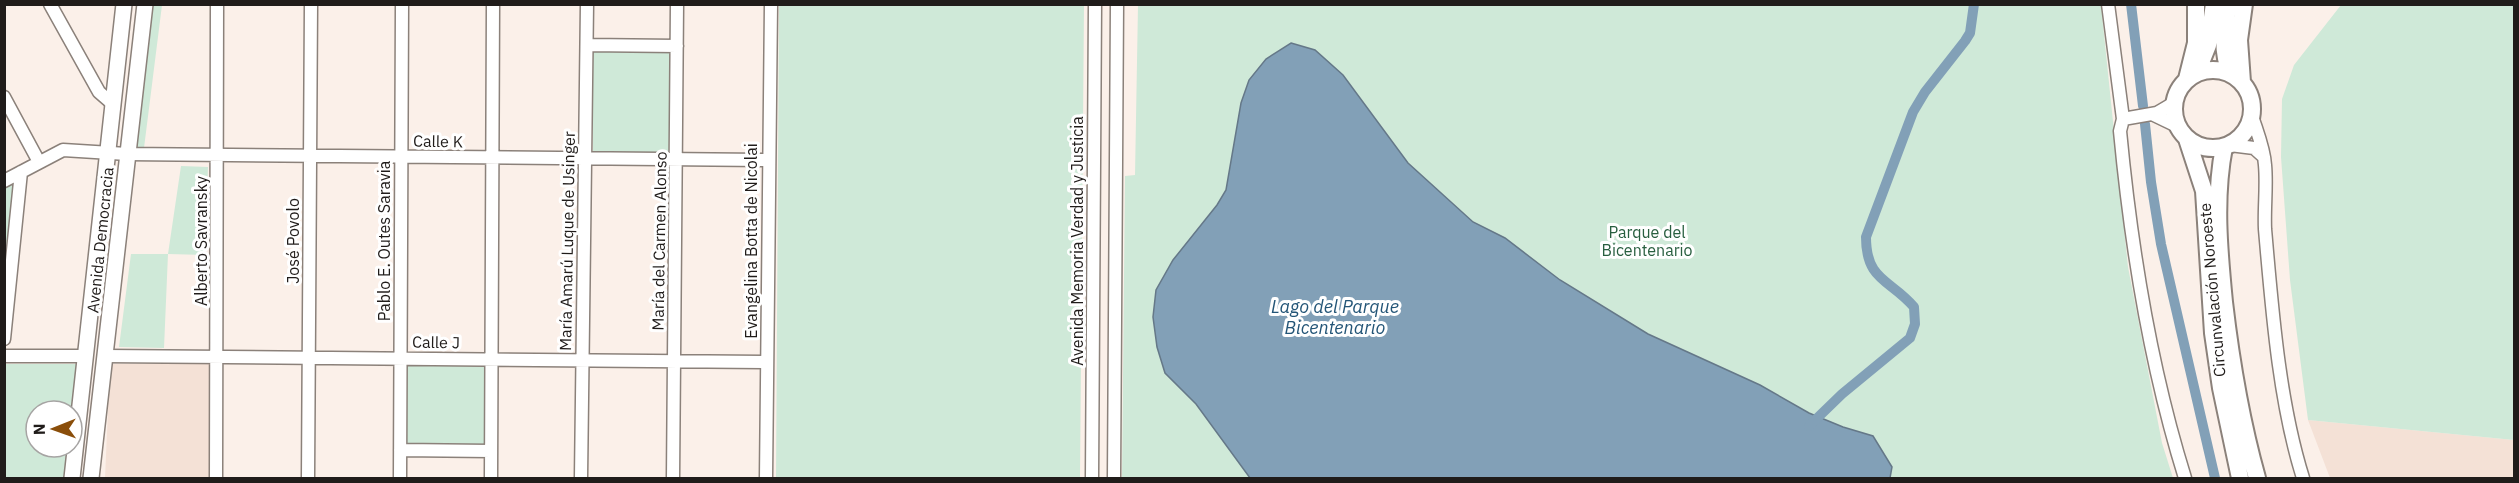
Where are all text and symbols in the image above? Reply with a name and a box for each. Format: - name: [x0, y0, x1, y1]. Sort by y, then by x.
- street label: Avenida Memoria Verdad y Justicia: [1067, 116, 1087, 366]
- street label: Calle K: [413, 131, 463, 151]
- street label: María Amarú Luque de Usinger: [555, 131, 579, 351]
- street label: Evangelina Botta de Nicolai: [741, 143, 761, 339]
- street label: María del Carmen Alonso: [647, 151, 671, 331]
- street label: Pablo E. Outes Saravia: [374, 160, 394, 321]
- street label: Avenida Democracia: [82, 166, 118, 314]
- street label: Alberto Savransky: [191, 176, 211, 306]
- street label: José Povolo: [283, 198, 303, 284]
- street label: Circunvalación Noroeste: [2194, 202, 2230, 378]
- park label: Parque del Bicentenario: [1601, 222, 1693, 260]
- water label: Lago del Parque Bicentenario: [1271, 295, 1399, 339]
- street label: Calle J: [412, 332, 460, 352]
- north arrow: [24, 399, 84, 459]
- text: N: [29, 423, 49, 435]

